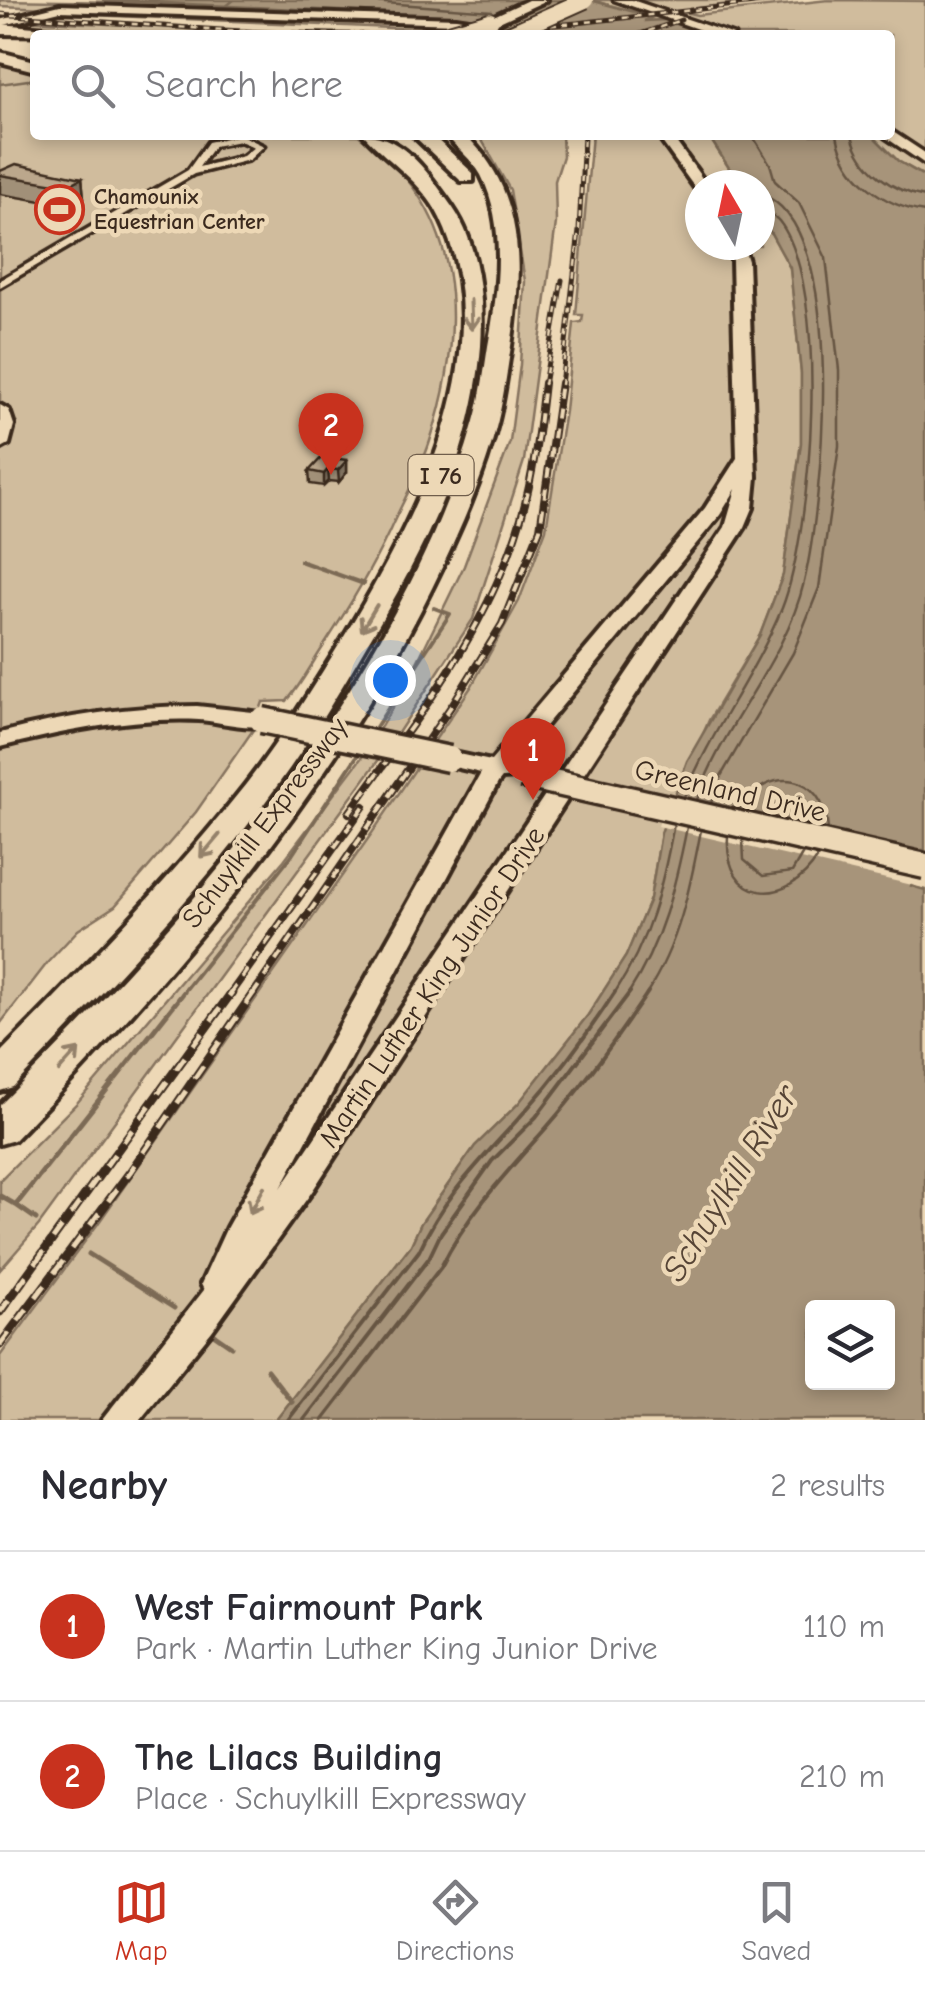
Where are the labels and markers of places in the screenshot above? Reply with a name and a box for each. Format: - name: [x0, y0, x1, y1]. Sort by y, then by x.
- sports icon: Chamounix Equestrian Center: [33, 184, 85, 236]
- place label: Chamounix Equestrian Center: [94, 184, 265, 235]
- pin: 2: [298, 392, 364, 475]
- pin: 1: [500, 718, 566, 800]

